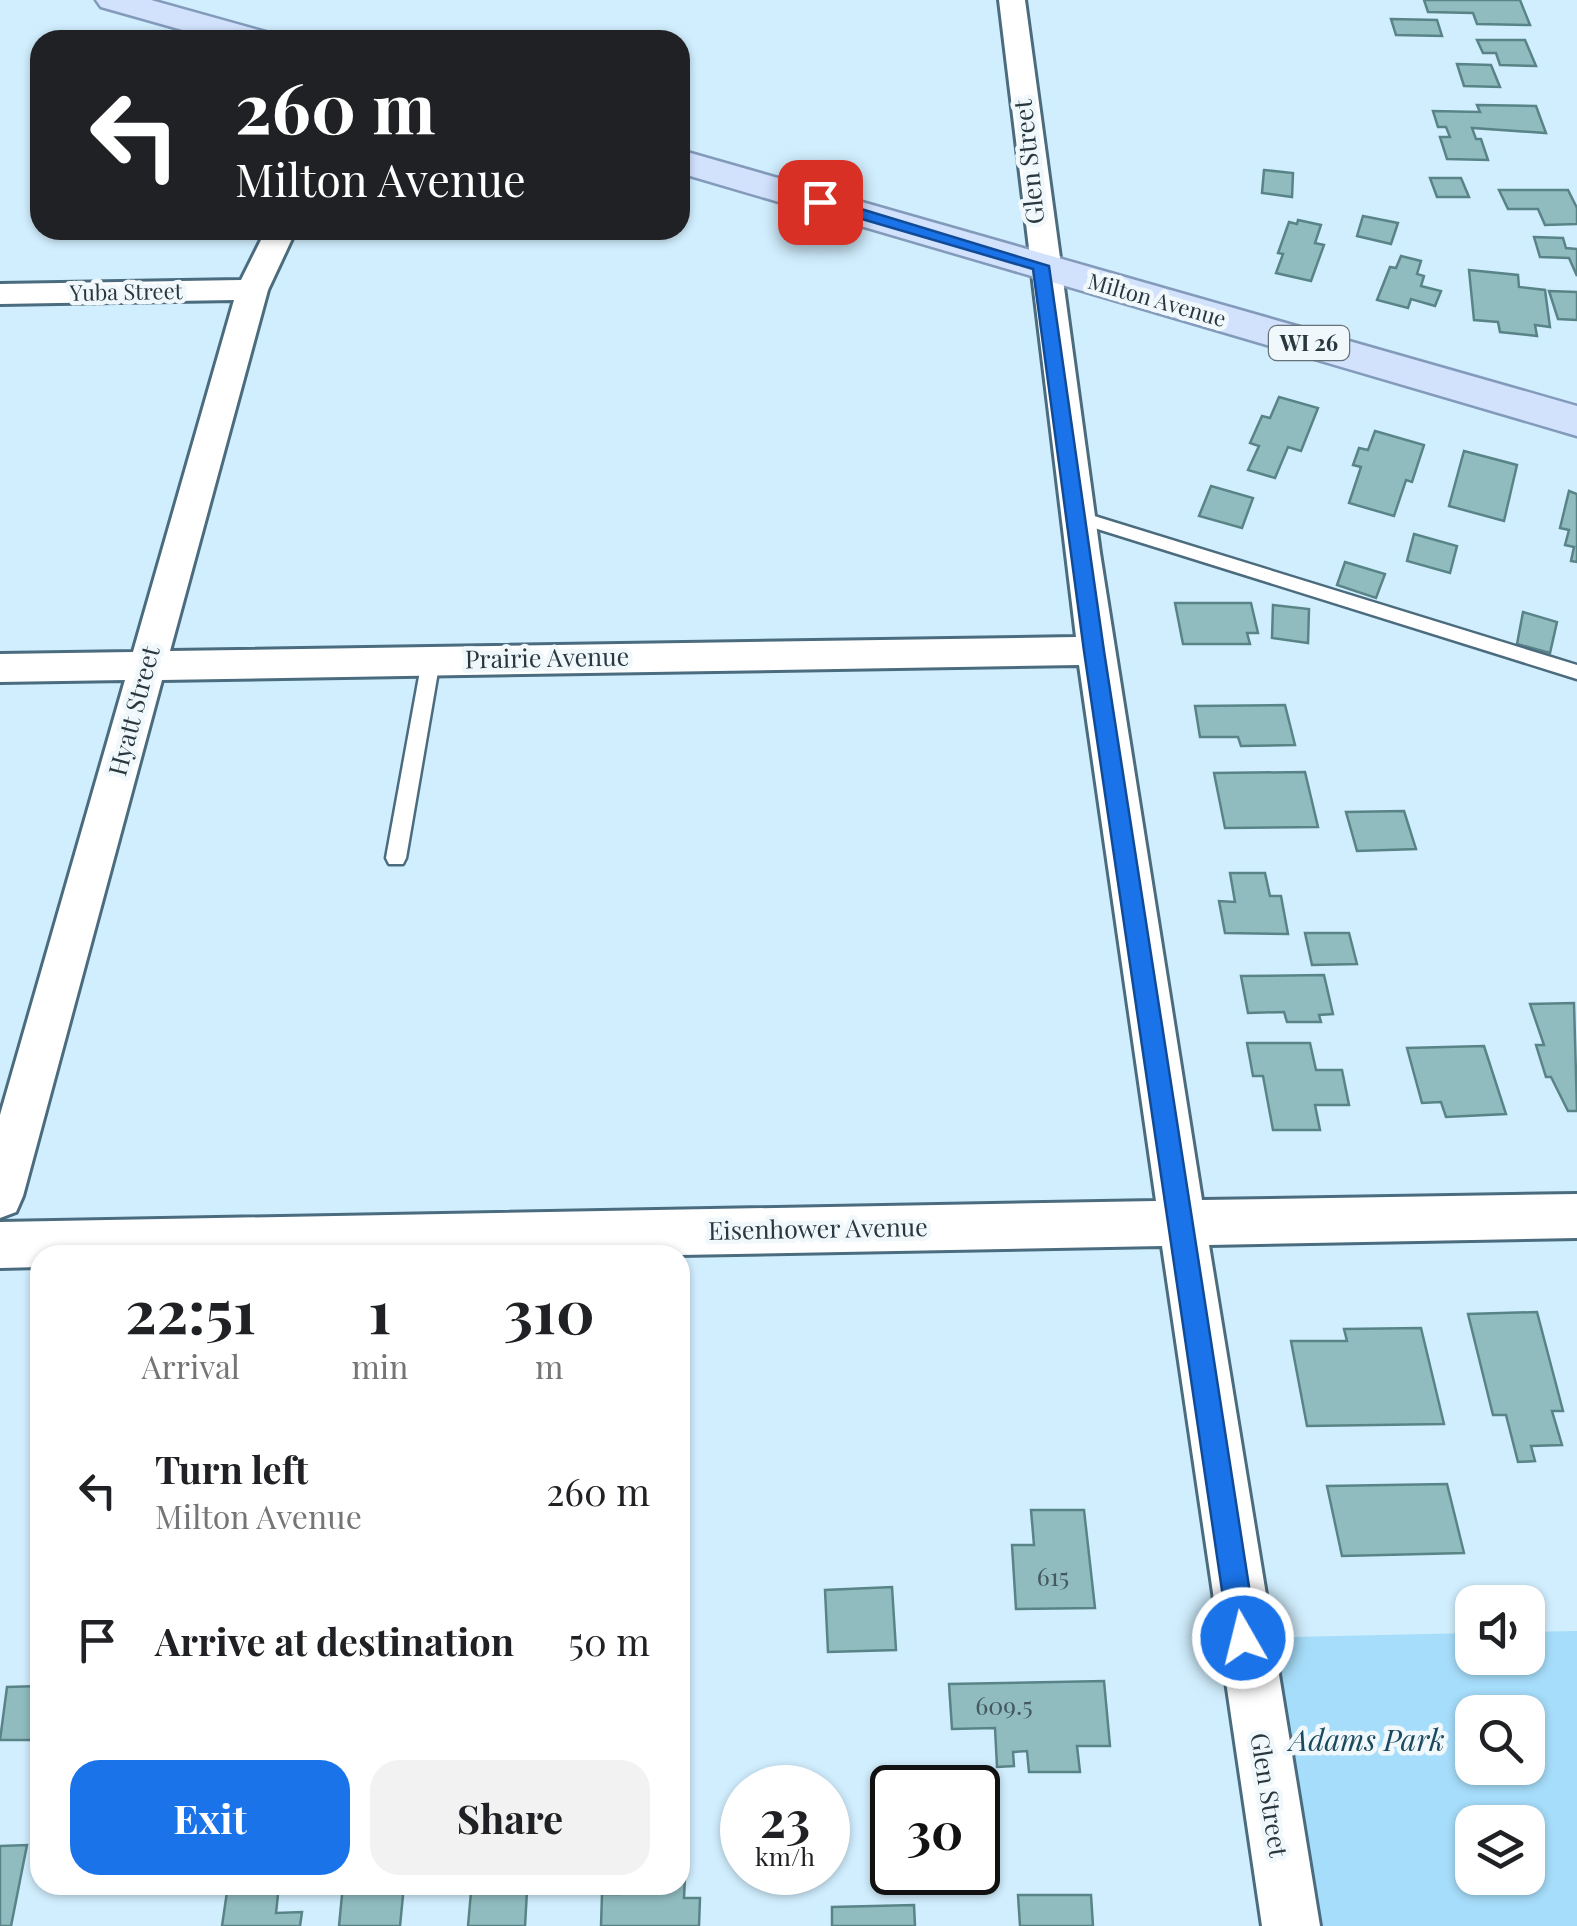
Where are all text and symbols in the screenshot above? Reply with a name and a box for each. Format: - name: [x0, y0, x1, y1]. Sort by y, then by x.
- text: 260 m: [235, 58, 436, 152]
- icon: left: [70, 70, 200, 200]
- street label: Glen Street: [1004, 97, 1050, 226]
- text: Milton Avenue: [235, 148, 526, 208]
- pin: [778, 160, 863, 245]
- icon: arrive: [793, 175, 848, 230]
- street label: Milton Avenue: [1085, 265, 1230, 333]
- street label: Yuba Street: [68, 275, 184, 307]
- road number: WI 26: [1269, 326, 1349, 360]
- street label: Prairie Avenue: [464, 639, 630, 674]
- street label: Hyatt Street: [99, 641, 166, 779]
- street label: Eisenhower Avenue: [708, 1209, 928, 1246]
- text: 22:51: [125, 1269, 256, 1349]
- text: 1: [368, 1269, 391, 1349]
- text: 310: [504, 1269, 595, 1349]
- text: Arrival: [141, 1344, 240, 1387]
- text: min: [351, 1344, 408, 1387]
- text: m: [535, 1344, 563, 1387]
- text: Turn left: [155, 1443, 308, 1494]
- icon: left: [70, 1463, 125, 1518]
- text: 260 m: [546, 1465, 650, 1516]
- text: Milton Avenue: [155, 1494, 362, 1537]
- house number: 615: [1037, 1559, 1069, 1592]
- map controls: [1455, 1585, 1545, 1895]
- button: sound: [1455, 1585, 1545, 1675]
- position arrow: [1191, 1586, 1295, 1690]
- icon: arrive: [70, 1613, 125, 1668]
- text: Arrive at destination: [155, 1615, 514, 1666]
- text: 50 m: [568, 1615, 650, 1666]
- house number: 609.5: [975, 1688, 1033, 1721]
- button: search: [1455, 1695, 1545, 1785]
- park label: Adams Park: [1286, 1719, 1445, 1759]
- street label: Glen Street: [1244, 1730, 1297, 1860]
- button: Exit: [70, 1760, 350, 1875]
- button: Share: [370, 1760, 650, 1875]
- speed limit sign: 30: [870, 1765, 1000, 1895]
- text: 23: [760, 1784, 810, 1851]
- button: layers: [1455, 1805, 1545, 1895]
- text: km/h: [755, 1839, 815, 1872]

